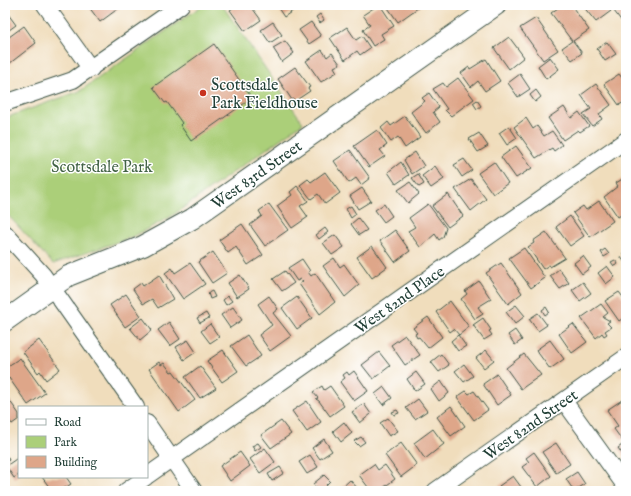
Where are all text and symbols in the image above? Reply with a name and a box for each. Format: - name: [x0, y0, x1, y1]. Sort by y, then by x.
- place label: Scottsdale Park Fieldhouse: [211, 76, 318, 114]
- marker: Scottsdale Park Fieldhouse: [198, 88, 208, 98]
- street label: West 83rd Street: [208, 137, 307, 214]
- park label: Scottsdale Park: [51, 158, 153, 178]
- street label: West 82nd Place: [351, 262, 449, 339]
- street label: West 82nd Street: [480, 385, 583, 466]
- legend: [18, 406, 148, 478]
- text: Road: [54, 415, 82, 430]
- text: Park: [54, 435, 77, 450]
- text: Building: [54, 455, 98, 470]

